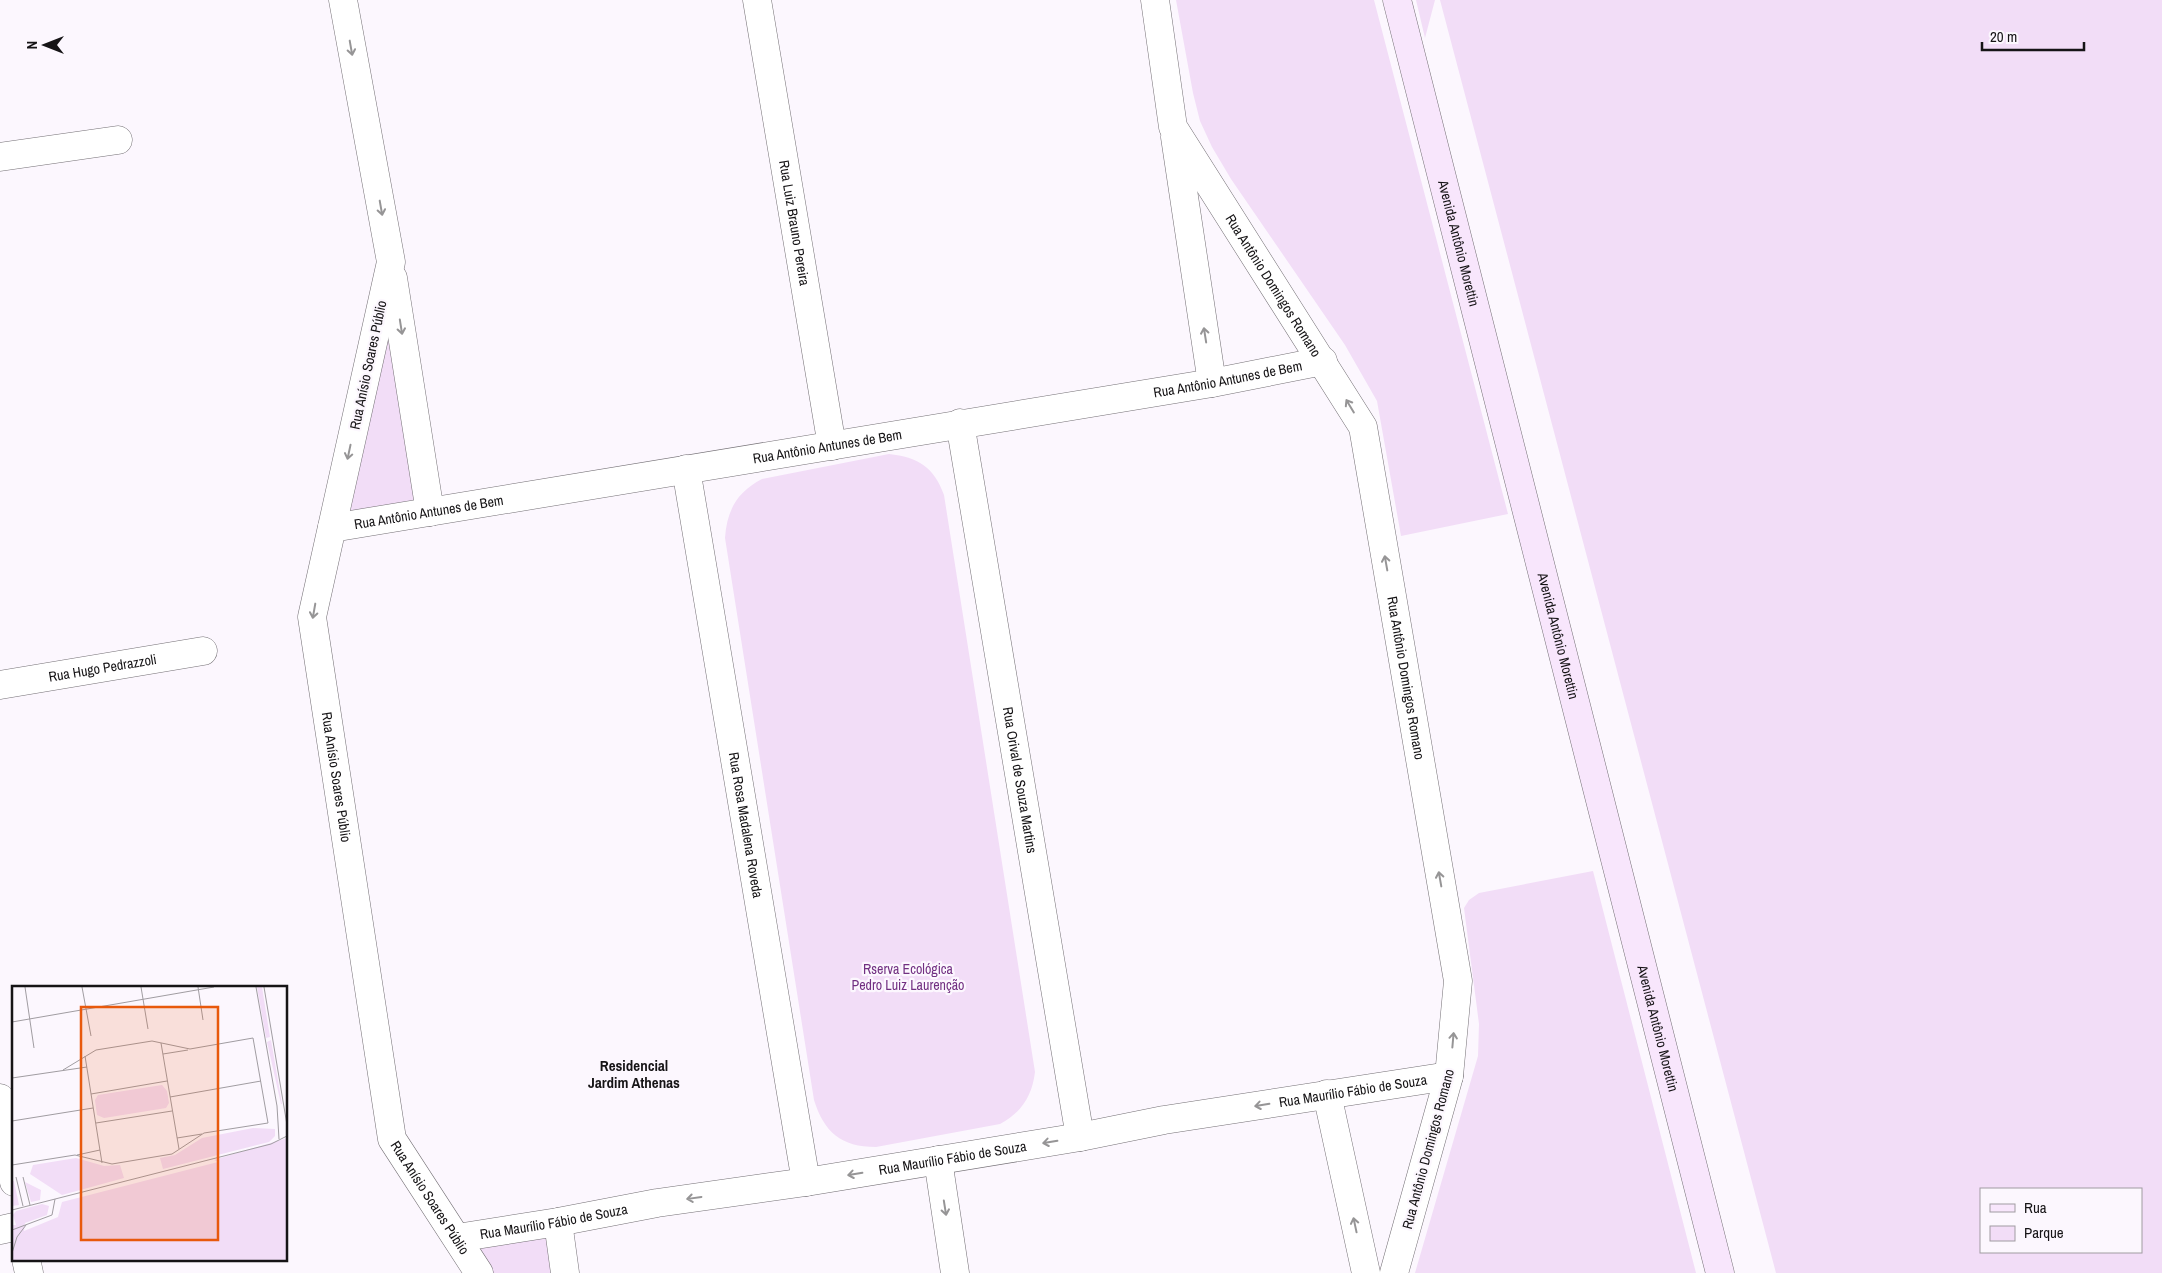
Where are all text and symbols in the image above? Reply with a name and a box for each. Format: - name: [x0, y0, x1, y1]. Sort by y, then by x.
- north arrow: [20, 20, 70, 70]
- scale bar: [1982, 20, 2084, 52]
- text: 20 m: [1990, 26, 2017, 47]
- one-way arrow: [347, 40, 357, 56]
- text: N: [23, 41, 41, 49]
- street label: Rua Luiz Brauno Pereira: [775, 159, 814, 288]
- street label: Avenida Antônio Morettin: [1434, 177, 1483, 308]
- one-way arrow: [376, 199, 386, 215]
- street label: Rua Antônio Domingos Romano: [1222, 211, 1325, 360]
- street label: Rua Anísio Soares Públio: [346, 299, 390, 431]
- one-way arrow: [396, 319, 406, 335]
- one-way arrow: [1199, 327, 1209, 343]
- street label: Rua Antônio Antunes de Bem: [1152, 356, 1304, 402]
- one-way arrow: [1345, 400, 1355, 414]
- street label: Rua Antônio Antunes de Bem: [751, 425, 903, 468]
- one-way arrow: [344, 444, 353, 460]
- street label: Rua Antônio Antunes de Bem: [353, 491, 505, 533]
- one-way arrow: [1381, 556, 1391, 572]
- street label: Avenida Antônio Morettin: [1533, 570, 1583, 701]
- street label: Rua Antônio Domingos Romano: [1383, 595, 1429, 761]
- one-way arrow: [309, 603, 319, 619]
- street label: Rua Hugo Pedrazzoli: [47, 650, 158, 686]
- street label: Rua Orival de Souza Martins: [999, 705, 1041, 855]
- street label: Rua Anísio Soares Públio: [318, 711, 355, 844]
- street label: Rua Rosa Madalena Roveda: [725, 751, 767, 900]
- one-way arrow: [1435, 871, 1445, 887]
- park label: Rserva Ecológica Pedro Luiz Laurenção: [852, 960, 964, 994]
- street label: Avenida Antônio Morettin: [1633, 962, 1683, 1093]
- inset map: [12, 986, 288, 1260]
- one-way arrow: [1448, 1032, 1458, 1048]
- district label: Residencial Jardim Athenas: [588, 1055, 680, 1093]
- street label: Rua Antônio Domingos Romano: [1398, 1067, 1458, 1231]
- street label: Rua Maurílio Fábio de Souza: [1278, 1070, 1429, 1111]
- one-way arrow: [1254, 1100, 1270, 1110]
- street label: Rua Anísio Soares Públio: [387, 1137, 473, 1258]
- street label: Rua Maurílio Fábio de Souza: [877, 1137, 1028, 1179]
- one-way arrow: [1042, 1137, 1058, 1147]
- one-way arrow: [847, 1169, 863, 1179]
- legend: [1980, 1188, 2142, 1253]
- one-way arrow: [687, 1193, 703, 1203]
- text: Rua: [2024, 1197, 2047, 1218]
- street label: Rua Maurílio Fábio de Souza: [478, 1200, 630, 1243]
- one-way arrow: [940, 1200, 950, 1216]
- one-way arrow: [1350, 1218, 1360, 1234]
- text: Parque: [2024, 1222, 2064, 1243]

